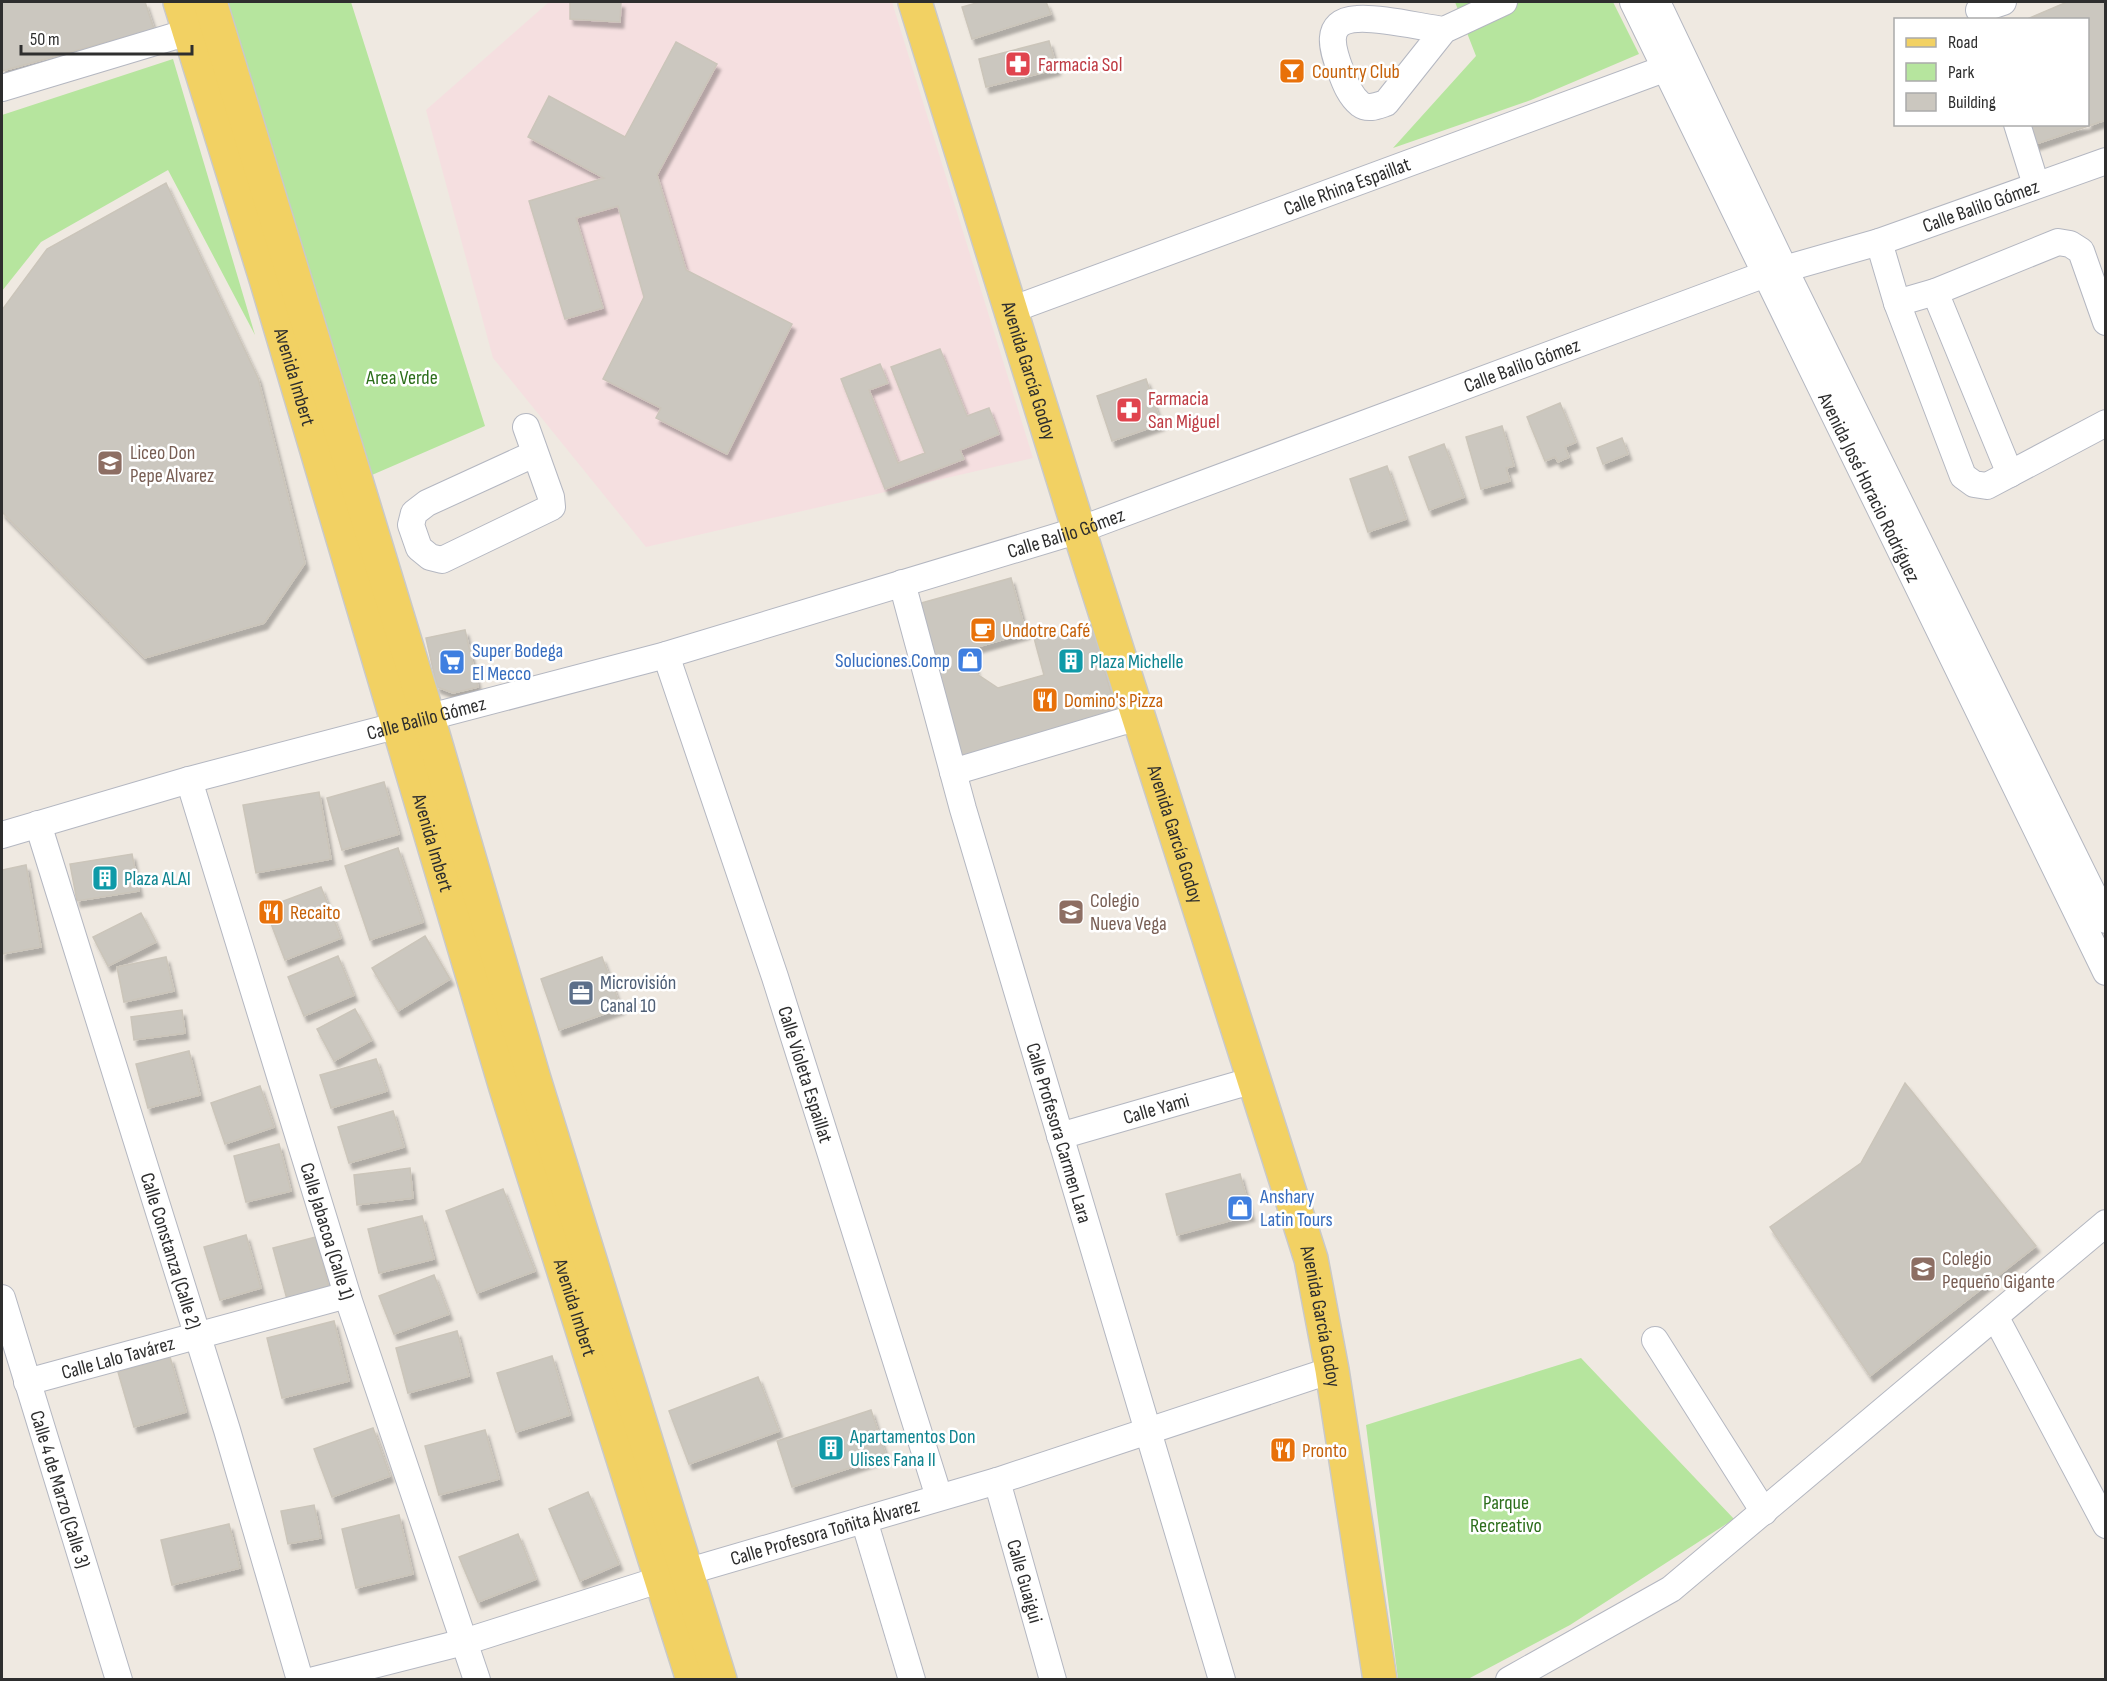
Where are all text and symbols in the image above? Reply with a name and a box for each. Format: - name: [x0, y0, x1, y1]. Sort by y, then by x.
- scale bar: [21, 18, 192, 56]
- legend: [1894, 18, 2089, 126]
- text: 50 m: [30, 29, 60, 50]
- text: Road: [1948, 32, 1978, 53]
- pharmacy icon: Farmacia Sol: [1003, 49, 1033, 79]
- place label: Farmacia Sol: [1038, 53, 1122, 77]
- bar icon: Country Club: [1277, 56, 1307, 86]
- place label: Country Club: [1312, 60, 1400, 84]
- text: Park: [1948, 62, 1974, 83]
- text: Building: [1948, 92, 1996, 113]
- street label: Calle Rhina Espaillat: [1281, 153, 1414, 221]
- street label: Calle Balilo Gómez: [1919, 175, 2042, 238]
- street label: Avenida García Godoy: [995, 298, 1061, 443]
- street label: Avenida Imbert: [268, 324, 320, 429]
- street label: Calle Balilo Gómez: [1461, 333, 1583, 398]
- park label: Area Verde: [365, 366, 438, 390]
- place label: Farmacia San Miguel: [1148, 387, 1220, 434]
- street label: Avenida José Horacio Rodríguez: [1812, 388, 1925, 587]
- pharmacy icon: Farmacia San Miguel: [1114, 395, 1144, 425]
- place label: Liceo Don Pepe Alvarez: [130, 441, 214, 488]
- school or university icon: Liceo Don Pepe Alvarez: [95, 448, 125, 478]
- street label: Calle Balilo Gómez: [1004, 503, 1128, 564]
- cafe icon: Undotre Café: [968, 615, 998, 645]
- place label: Undotre Café: [1002, 619, 1090, 643]
- place label: Super Bodega El Mecco: [472, 639, 563, 686]
- shop icon: Soluciones.Comp: [955, 645, 985, 675]
- building icon: Plaza Michelle: [1056, 646, 1086, 676]
- supermarket icon: Super Bodega El Mecco: [437, 647, 467, 677]
- place label: Soluciones.Comp: [835, 649, 950, 673]
- place label: Plaza Michelle: [1090, 650, 1184, 674]
- restaurant icon: Domino's Pizza: [1030, 685, 1060, 715]
- place label: Domino's Pizza: [1064, 689, 1163, 713]
- street label: Calle Balilo Gómez: [364, 692, 488, 746]
- street label: Avenida García Godoy: [1141, 761, 1208, 907]
- street label: Avenida Imbert: [406, 790, 458, 895]
- building icon: Plaza ALAI: [90, 863, 120, 893]
- place label: Plaza ALAI: [124, 867, 191, 891]
- place label: Colegio Nueva Vega: [1090, 889, 1167, 936]
- restaurant icon: Recaito: [256, 897, 286, 927]
- school or university icon: Colegio Nueva Vega: [1056, 897, 1086, 927]
- place label: Recaito: [290, 901, 340, 925]
- place label: Microvisión Canal 10: [600, 971, 676, 1018]
- office icon: Microvisión Canal 10: [566, 978, 596, 1008]
- street label: Calle Violeta Espaillat: [772, 1003, 838, 1146]
- street label: Calle Profesora Carmen Lara: [1020, 1040, 1096, 1226]
- street label: Calle Yami: [1121, 1088, 1192, 1130]
- street label: Calle Jabacoa (Calle 1): [294, 1160, 359, 1303]
- street label: Calle Constanza (Calle 2): [134, 1170, 206, 1332]
- place label: Anshary Latin Tours: [1259, 1185, 1333, 1232]
- shop icon: Anshary Latin Tours: [1225, 1193, 1255, 1223]
- street label: Avenida García Godoy: [1294, 1242, 1346, 1389]
- place label: Colegio Pequeño Gigante: [1942, 1247, 2055, 1294]
- school or university icon: Colegio Pequeño Gigante: [1908, 1254, 1938, 1284]
- street label: Avenida Imbert: [547, 1255, 601, 1359]
- street label: Calle Lalo Tavárez: [59, 1331, 177, 1385]
- street label: Calle 4 de Marzo (Calle 3): [24, 1408, 95, 1571]
- place label: Apartamentos Don Ulises Fana II: [849, 1425, 975, 1472]
- building icon: Apartamentos Don Ulises Fana II: [816, 1433, 846, 1463]
- restaurant icon: Pronto: [1268, 1435, 1298, 1465]
- place label: Pronto: [1302, 1439, 1347, 1463]
- park label: Parque Recreativo: [1470, 1491, 1542, 1538]
- street label: Calle Profesora Toñita Álvarez: [728, 1493, 922, 1571]
- street label: Calle Guaigui: [1001, 1537, 1047, 1626]

